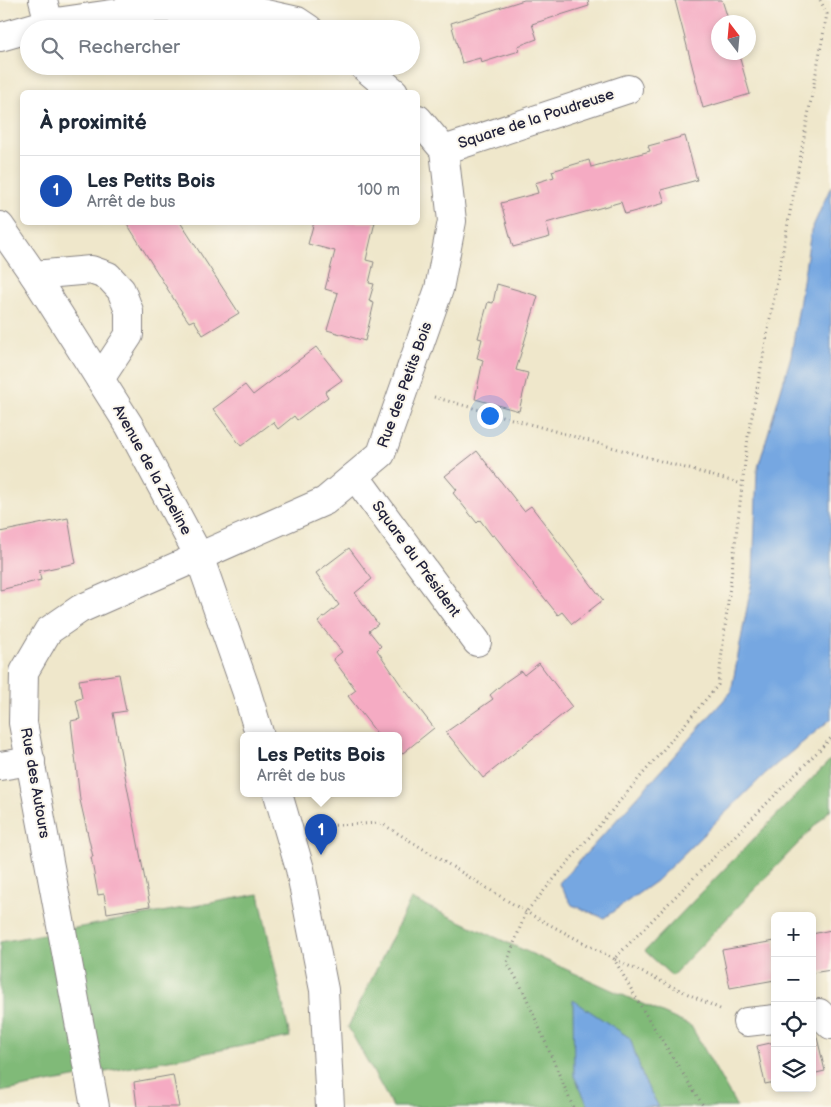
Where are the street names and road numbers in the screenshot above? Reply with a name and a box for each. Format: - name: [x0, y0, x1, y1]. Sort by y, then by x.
- street label: Square de la Poudreuse: [456, 85, 616, 153]
- street label: Rue des Petits Bois: [373, 319, 437, 450]
- street label: Avenue de la Zibeline: [108, 402, 196, 539]
- street label: Square du Président: [368, 497, 465, 621]
- street label: Rue des Autours: [16, 726, 54, 840]

